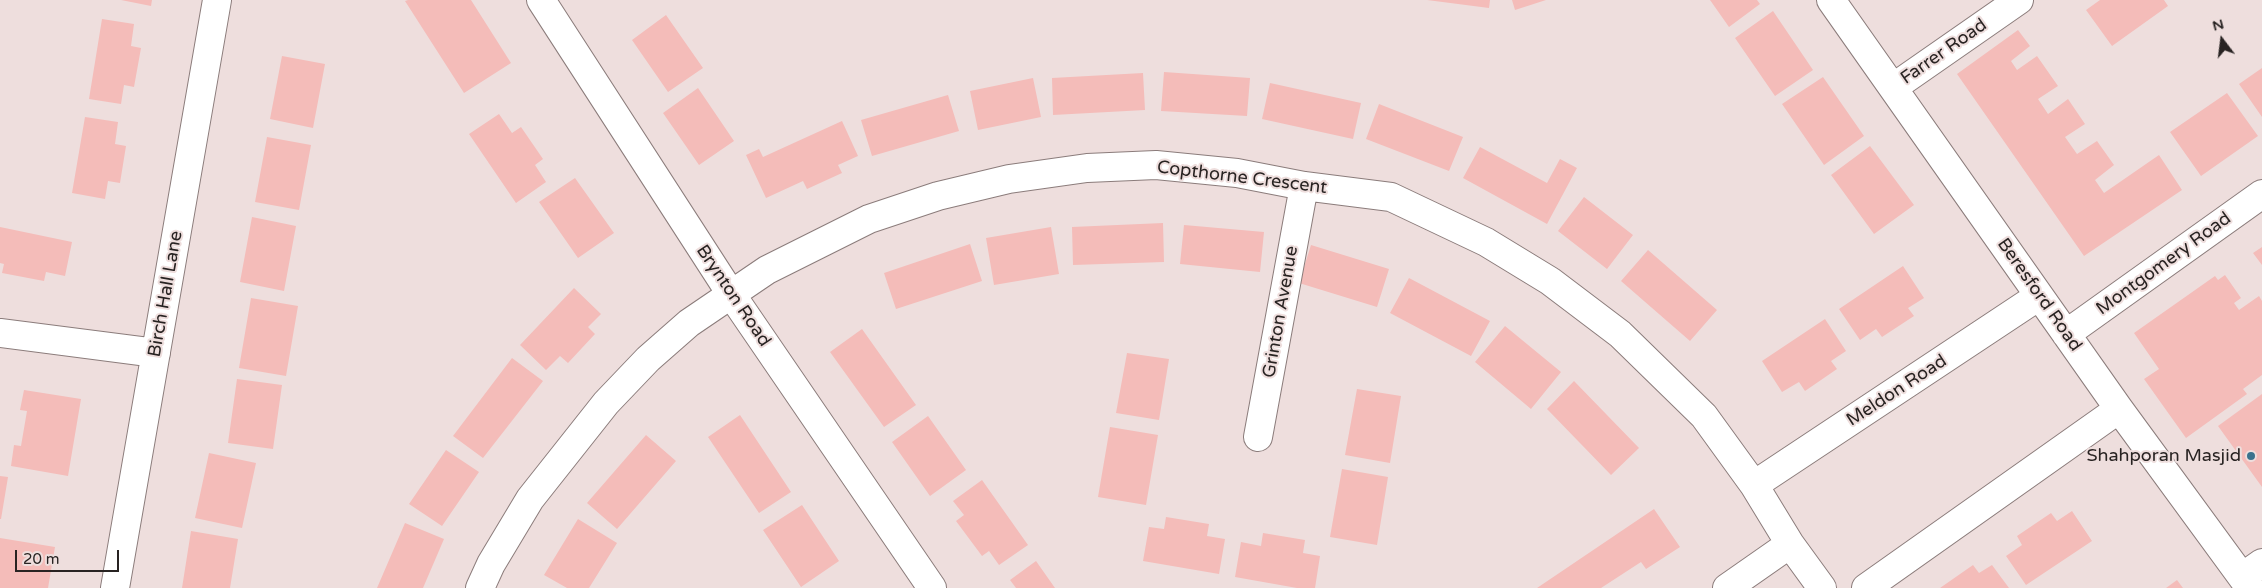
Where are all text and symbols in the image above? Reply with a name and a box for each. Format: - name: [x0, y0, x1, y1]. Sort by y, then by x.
- street label: Farrer Road: [1897, 14, 1991, 90]
- north arrow: [2197, 15, 2247, 65]
- text: N: [2210, 15, 2226, 35]
- street label: Copthorne Crescent: [1156, 157, 1328, 199]
- street label: Montgomery Road: [2093, 208, 2235, 320]
- street label: Birch Hall Lane: [144, 229, 188, 359]
- street label: Beresford Road: [1992, 234, 2086, 356]
- street label: Brynton Road: [691, 241, 775, 351]
- street label: Grinton Avenue: [1259, 244, 1303, 380]
- street label: Meldon Road: [1843, 351, 1951, 431]
- place label: Shahporan Masjid: [2087, 445, 2241, 467]
- marker: Shahporan Masjid: [2245, 450, 2257, 462]
- scale bar: [18, 540, 121, 572]
- text: 20 m: [23, 550, 60, 568]

